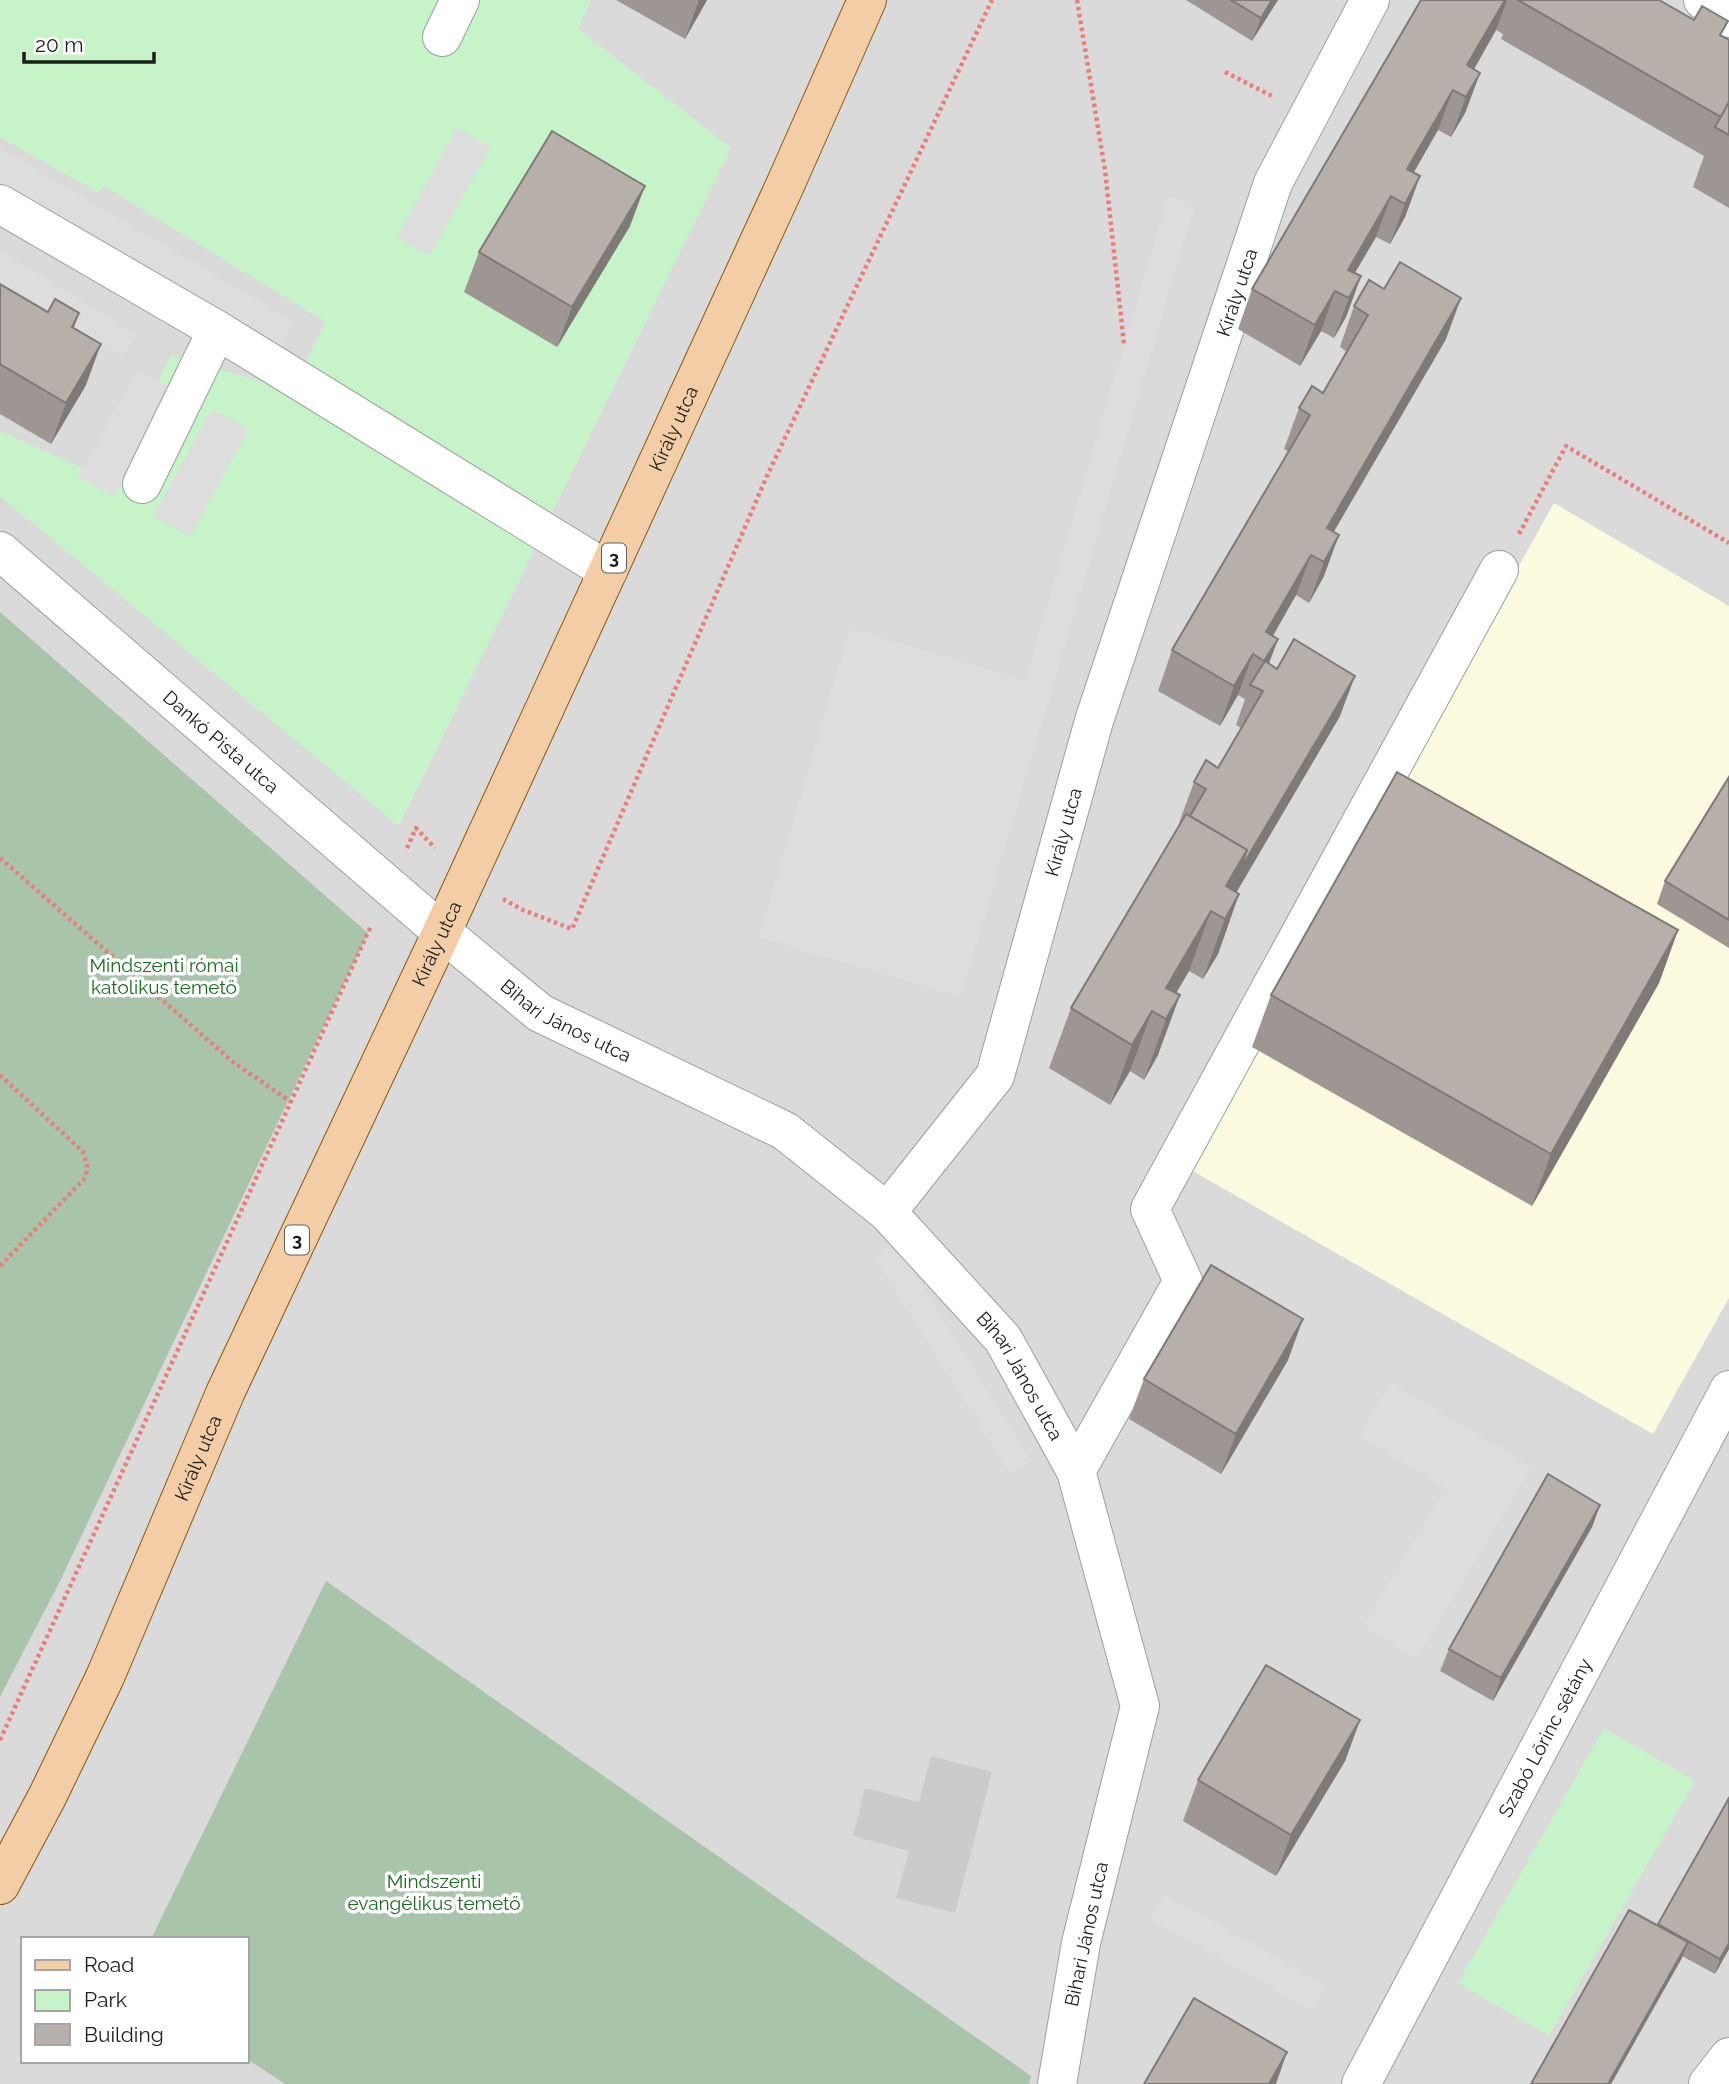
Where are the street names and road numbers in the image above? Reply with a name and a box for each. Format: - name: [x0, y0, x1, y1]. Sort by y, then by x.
- street label: Király utca: [1212, 246, 1261, 339]
- street label: Király utca: [644, 382, 702, 474]
- road number: 3: [602, 544, 626, 572]
- street label: Dankó Pista utca: [159, 686, 284, 798]
- street label: Király utca: [1040, 785, 1086, 879]
- street label: Király utca: [407, 898, 466, 990]
- street label: Bihari János utca: [496, 974, 635, 1066]
- road number: 3: [285, 1226, 309, 1254]
- street label: Bihari János utca: [972, 1307, 1068, 1444]
- street label: Király utca: [170, 1412, 226, 1504]
- street label: Szabó Lőrinc sétány: [1494, 1654, 1596, 1821]
- street label: Bihari János utca: [1060, 1860, 1112, 2008]

